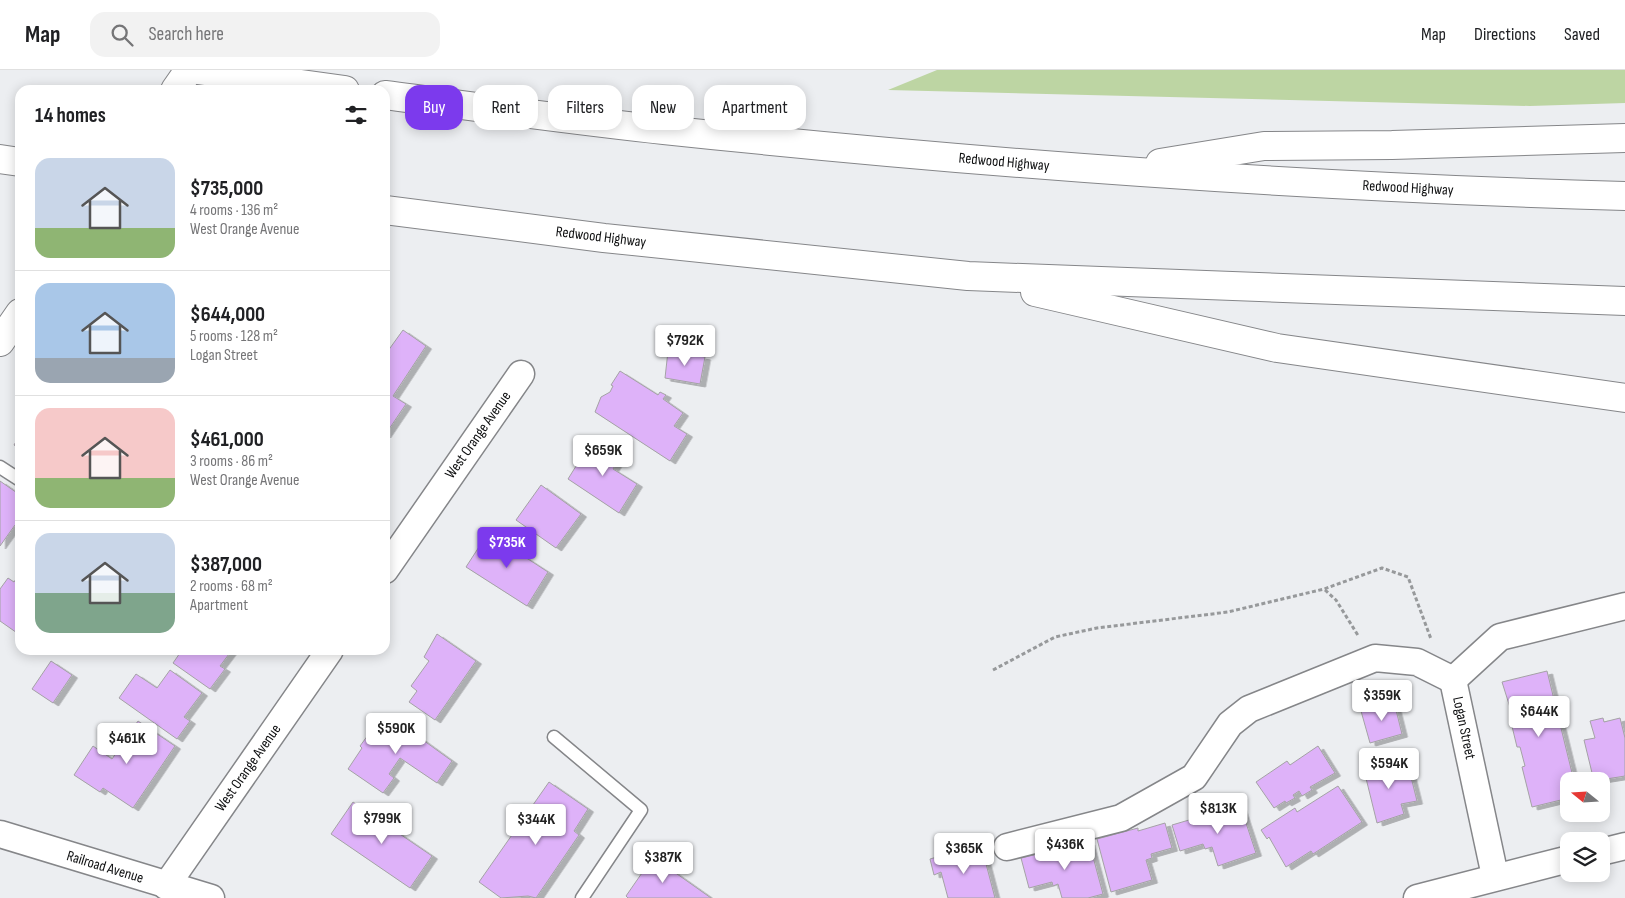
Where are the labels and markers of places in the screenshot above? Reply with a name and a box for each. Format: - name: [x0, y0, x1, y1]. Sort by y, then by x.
- pin: $792K: [650, 324, 720, 367]
- pin: $659K: [568, 434, 638, 477]
- pin: $735K: [472, 526, 542, 569]
- pin: $359K: [1347, 680, 1417, 722]
- pin: $644K: [1504, 696, 1574, 738]
- pin: $590K: [361, 712, 431, 755]
- pin: $461K: [92, 722, 162, 765]
- pin: $594K: [1354, 748, 1424, 790]
- pin: $813K: [1183, 792, 1253, 835]
- pin: $799K: [347, 802, 417, 845]
- pin: $344K: [501, 804, 571, 846]
- pin: $436K: [1030, 828, 1100, 871]
- pin: $365K: [929, 832, 999, 875]
- pin: $387K: [628, 842, 698, 884]

